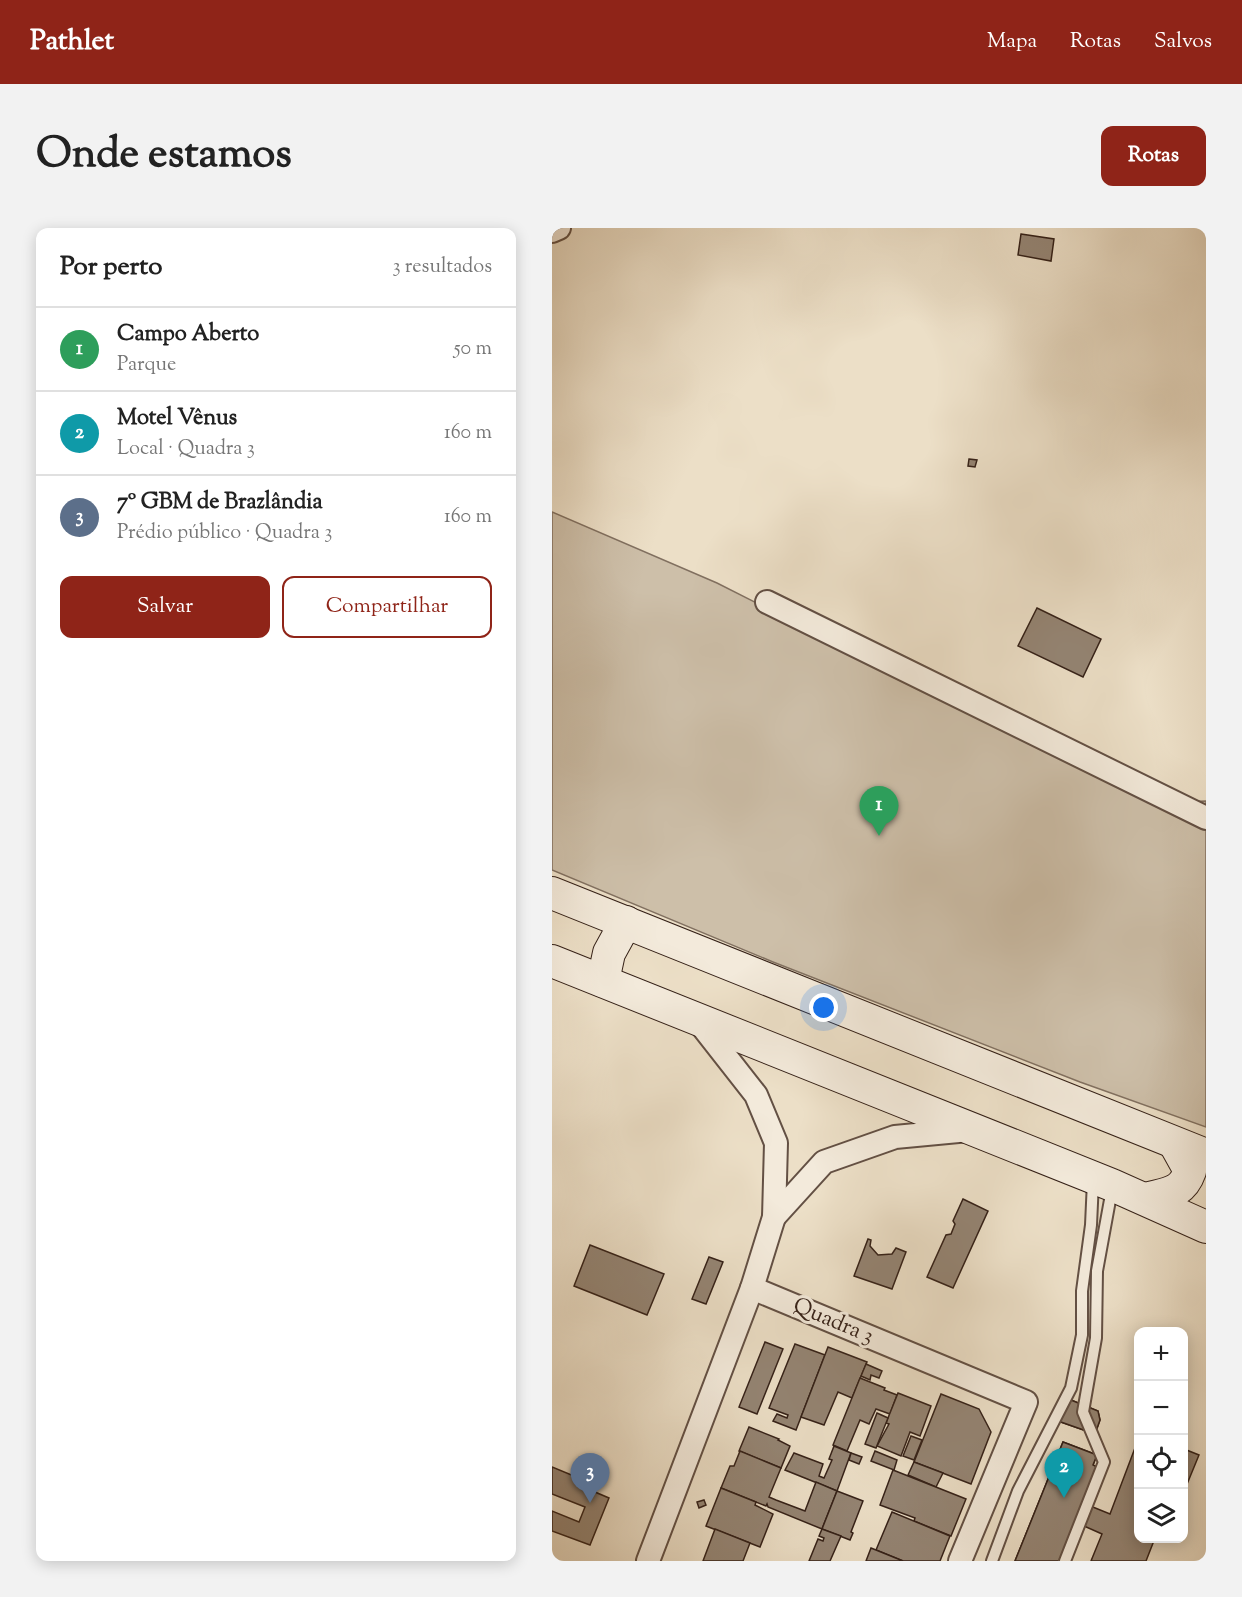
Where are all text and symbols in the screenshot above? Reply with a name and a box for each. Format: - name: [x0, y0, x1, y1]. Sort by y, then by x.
- text: Pathlet: [30, 22, 114, 62]
- text: Mapa: [987, 27, 1037, 57]
- text: Rotas: [1070, 27, 1121, 57]
- text: Salvos: [1154, 27, 1212, 57]
- text: Onde estamos: [36, 126, 292, 186]
- button: Rotas: [1101, 126, 1206, 186]
- text: Por perto: [60, 249, 162, 286]
- text: 3 resultados: [392, 253, 492, 282]
- text: Campo Aberto: [117, 319, 259, 351]
- text: 1: [76, 335, 83, 364]
- text: 50 m: [454, 335, 492, 364]
- text: Parque: [117, 351, 176, 380]
- text: Motel Vênus: [117, 403, 237, 435]
- text: 2: [75, 419, 84, 448]
- text: 160 m: [444, 419, 492, 448]
- text: Local · Quadra 3: [117, 435, 255, 464]
- text: 7º GBM de Brazlândia: [117, 487, 323, 519]
- text: 3: [75, 503, 84, 532]
- text: 160 m: [444, 503, 492, 532]
- text: Prédio público · Quadra 3: [117, 519, 332, 548]
- button: Salvar: [60, 576, 270, 638]
- button: Compartilhar: [282, 576, 492, 638]
- pin: 1: [860, 786, 898, 836]
- your location: [809, 993, 838, 1022]
- street label: Quadra 3: [788, 1291, 878, 1353]
- map controls: [1134, 1327, 1188, 1543]
- button: +: [1134, 1327, 1188, 1381]
- button: −: [1134, 1381, 1188, 1435]
- button: locate: [1134, 1435, 1188, 1489]
- pin: 2: [1044, 1448, 1084, 1498]
- pin: 3: [570, 1454, 609, 1503]
- button: layers: [1134, 1489, 1188, 1543]

